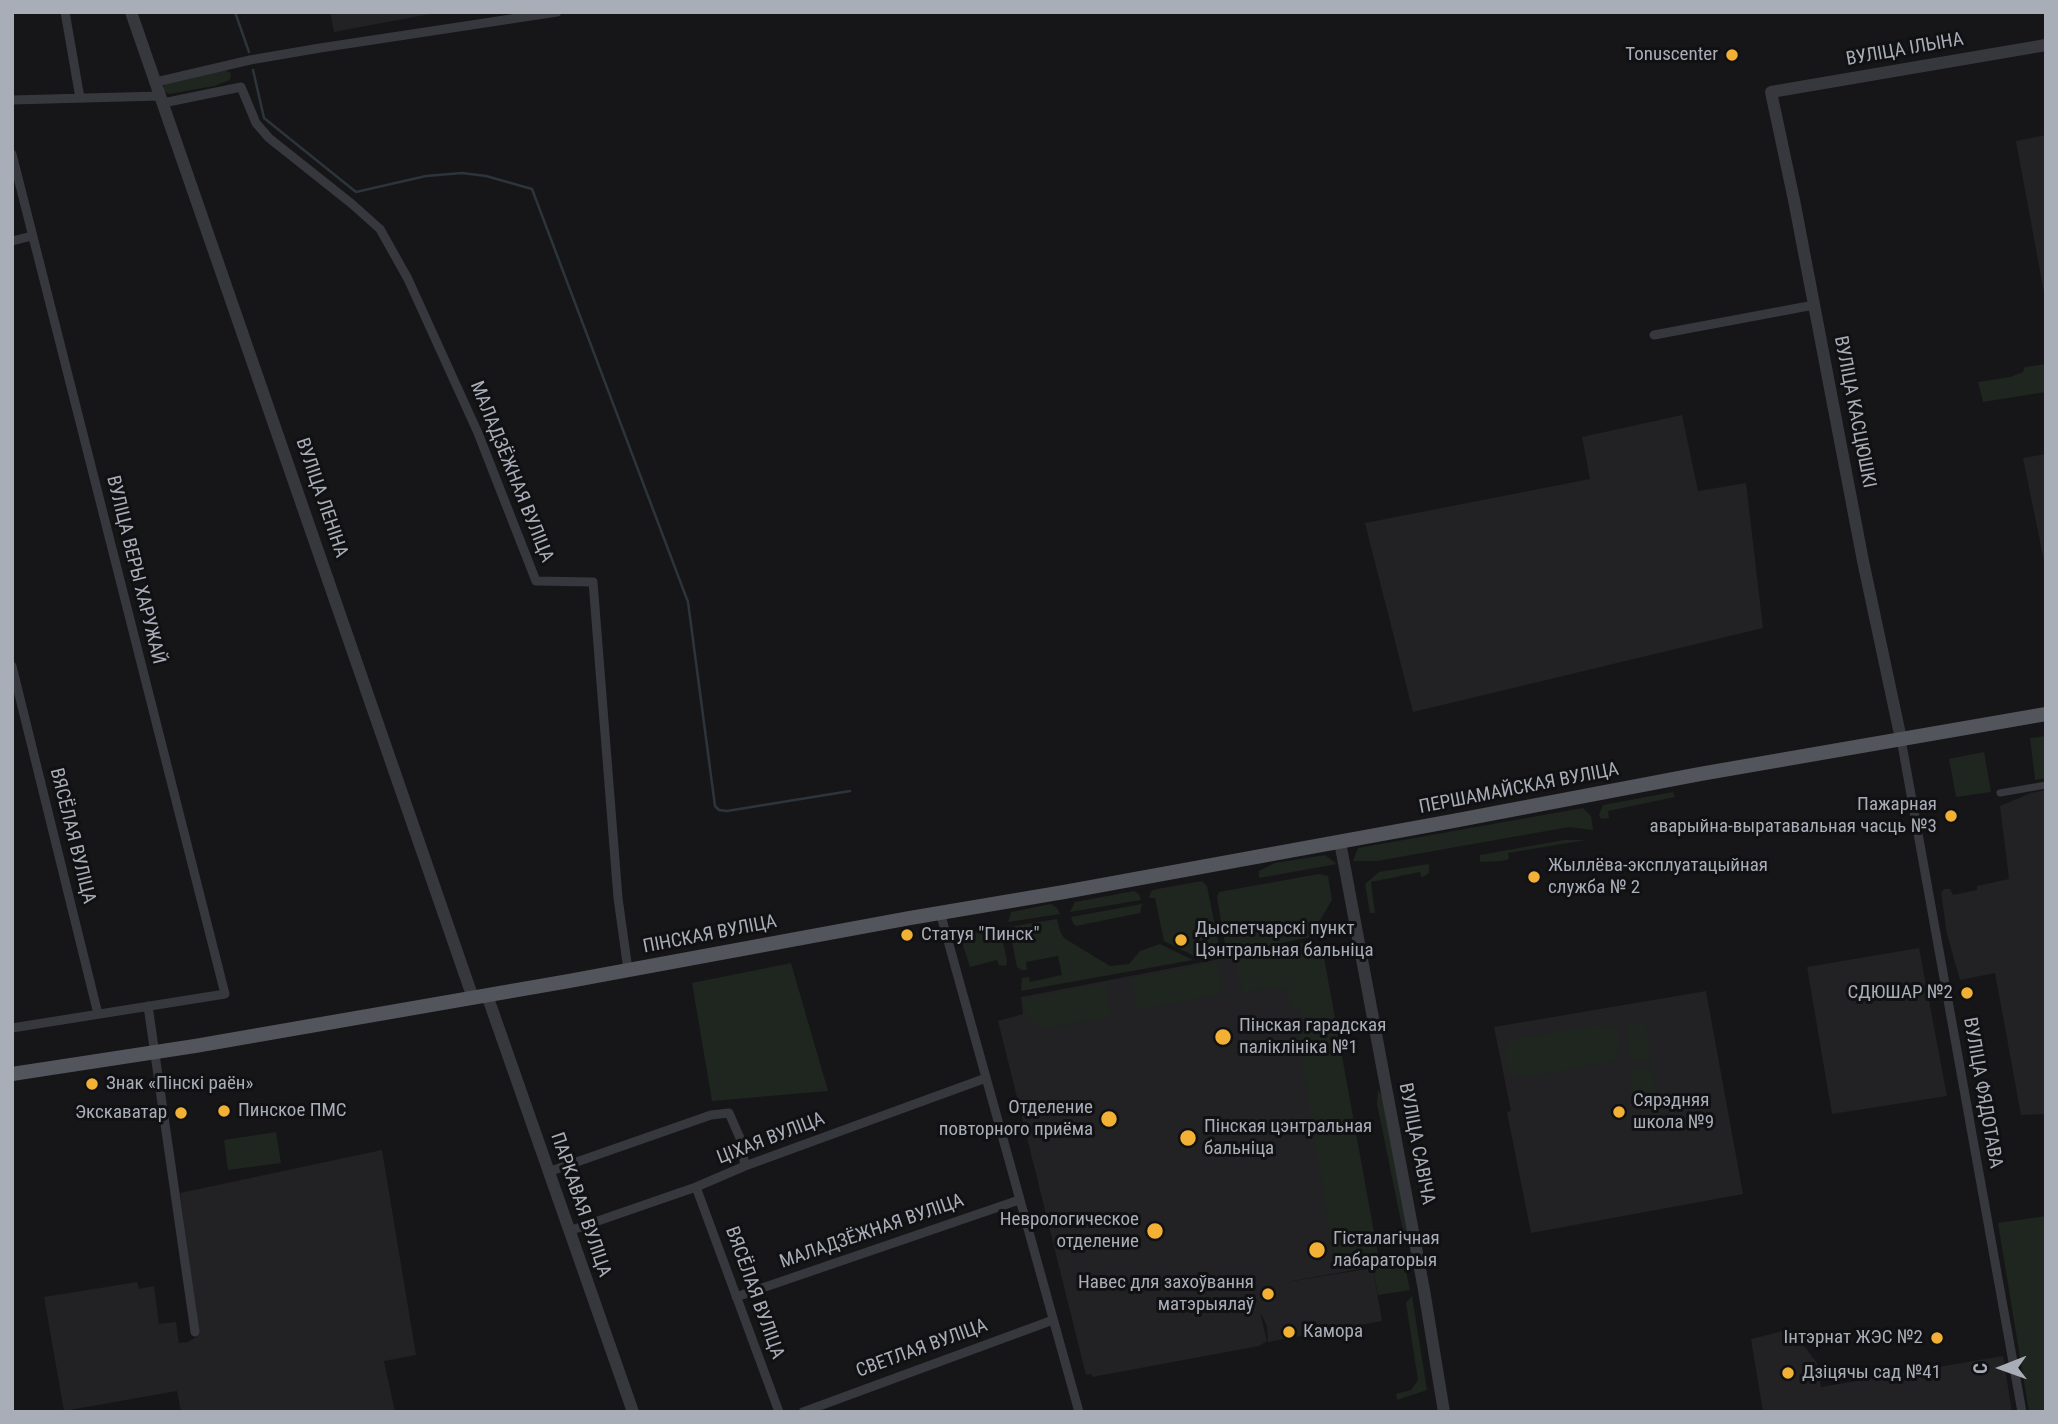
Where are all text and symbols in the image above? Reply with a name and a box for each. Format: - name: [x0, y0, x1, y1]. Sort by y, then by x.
- street label: ВУЛІЦА ІЛЬІНА: [1844, 28, 1966, 72]
- place label: Tonuscenter: [1625, 44, 1718, 66]
- marker: Tonuscenter: [1724, 47, 1740, 63]
- street label: ВУЛІЦА КАСЦЮШКІ: [1828, 334, 1880, 490]
- street label: МАЛАДЗЁЖНАЯ ВУЛІЦА: [464, 378, 558, 566]
- street label: ВУЛІЦА ЛЕНІНА: [290, 435, 352, 561]
- street label: ВУЛІЦА ВЕРЫ ХАРУЖАЙ: [101, 473, 169, 667]
- street label: ПЕРШАМАЙСКАЯ ВУЛІЦА: [1417, 758, 1621, 820]
- street label: ВЯСЁЛАЯ ВУЛІЦА: [44, 766, 100, 906]
- place label: Пажарная аварыйна-выратавальная часць №3: [1650, 794, 1937, 838]
- marker: Пажарная аварыйна-выратавальная часць №3: [1943, 808, 1959, 824]
- place label: Жыллёва-эксплуатацыйная служба № 2: [1548, 855, 1768, 899]
- marker: Жыллёва-эксплуатацыйная служба № 2: [1526, 869, 1542, 885]
- street label: ПІНСКАЯ ВУЛІЦА: [641, 911, 779, 959]
- place label: Дыспетчарскі пункт Цэнтральная бальніца: [1195, 918, 1374, 962]
- place label: Статуя "Пинск": [921, 924, 1039, 946]
- marker: Статуя "Пинск": [899, 927, 915, 943]
- marker: Дыспетчарскі пункт Цэнтральная бальніца: [1173, 932, 1189, 948]
- place label: СДЮШАР №2: [1847, 982, 1953, 1004]
- marker: СДЮШАР №2: [1959, 985, 1975, 1001]
- place label: Пінская гарадская паліклініка №1: [1239, 1015, 1386, 1059]
- street label: ВУЛІЦА ФЯДОТАВА: [1958, 1016, 2006, 1170]
- marker: Пінская гарадская паліклініка №1: [1213, 1027, 1233, 1047]
- place label: Знак «Пінскі раён»: [106, 1073, 253, 1095]
- marker: Знак «Пінскі раён»: [84, 1076, 100, 1092]
- street label: ВУЛІЦА САВІЧА: [1393, 1081, 1439, 1207]
- place label: Сярэдняя школа №9: [1633, 1090, 1714, 1134]
- place label: Отделение повторного приёма: [939, 1097, 1093, 1141]
- place label: Пинское ПМС: [238, 1100, 347, 1122]
- place label: Экскаватар: [75, 1102, 167, 1124]
- marker: Пинское ПМС: [216, 1103, 232, 1119]
- marker: Сярэдняя школа №9: [1611, 1104, 1627, 1120]
- marker: Экскаватар: [173, 1105, 189, 1121]
- street label: ЦІХАЯ ВУЛІЦА: [714, 1108, 828, 1170]
- marker: Отделение повторного приёма: [1099, 1109, 1119, 1129]
- place label: Пінская цэнтральная бальніца: [1204, 1116, 1372, 1160]
- marker: Пінская цэнтральная бальніца: [1178, 1128, 1198, 1148]
- street label: ПАРКАВАЯ ВУЛІЦА: [545, 1130, 615, 1280]
- street label: МАЛАДЗЁЖНАЯ ВУЛІЦА: [777, 1190, 967, 1274]
- place label: Неврологическое отделение: [1000, 1209, 1139, 1253]
- marker: Неврологическое отделение: [1145, 1221, 1165, 1241]
- street label: ВЯСЁЛАЯ ВУЛІЦА: [720, 1224, 788, 1362]
- place label: Гісталагічная лабараторыя: [1333, 1228, 1440, 1272]
- marker: Гісталагічная лабараторыя: [1307, 1240, 1327, 1260]
- place label: Навес для захоўвання матэрыялаў: [1078, 1272, 1254, 1316]
- marker: Навес для захоўвання матэрыялаў: [1260, 1286, 1276, 1302]
- street label: СВЕТЛАЯ ВУЛІЦА: [853, 1315, 991, 1383]
- place label: Камора: [1303, 1321, 1363, 1343]
- marker: Камора: [1281, 1324, 1297, 1340]
- place label: Інтэрнат ЖЭС №2: [1784, 1327, 1923, 1349]
- marker: Інтэрнат ЖЭС №2: [1929, 1330, 1945, 1346]
- north arrow: [1967, 1333, 2037, 1403]
- place label: Дзіцячы сад №41: [1802, 1362, 1941, 1384]
- text: С: [1969, 1363, 1992, 1374]
- marker: Дзіцячы сад №41: [1780, 1365, 1796, 1381]

